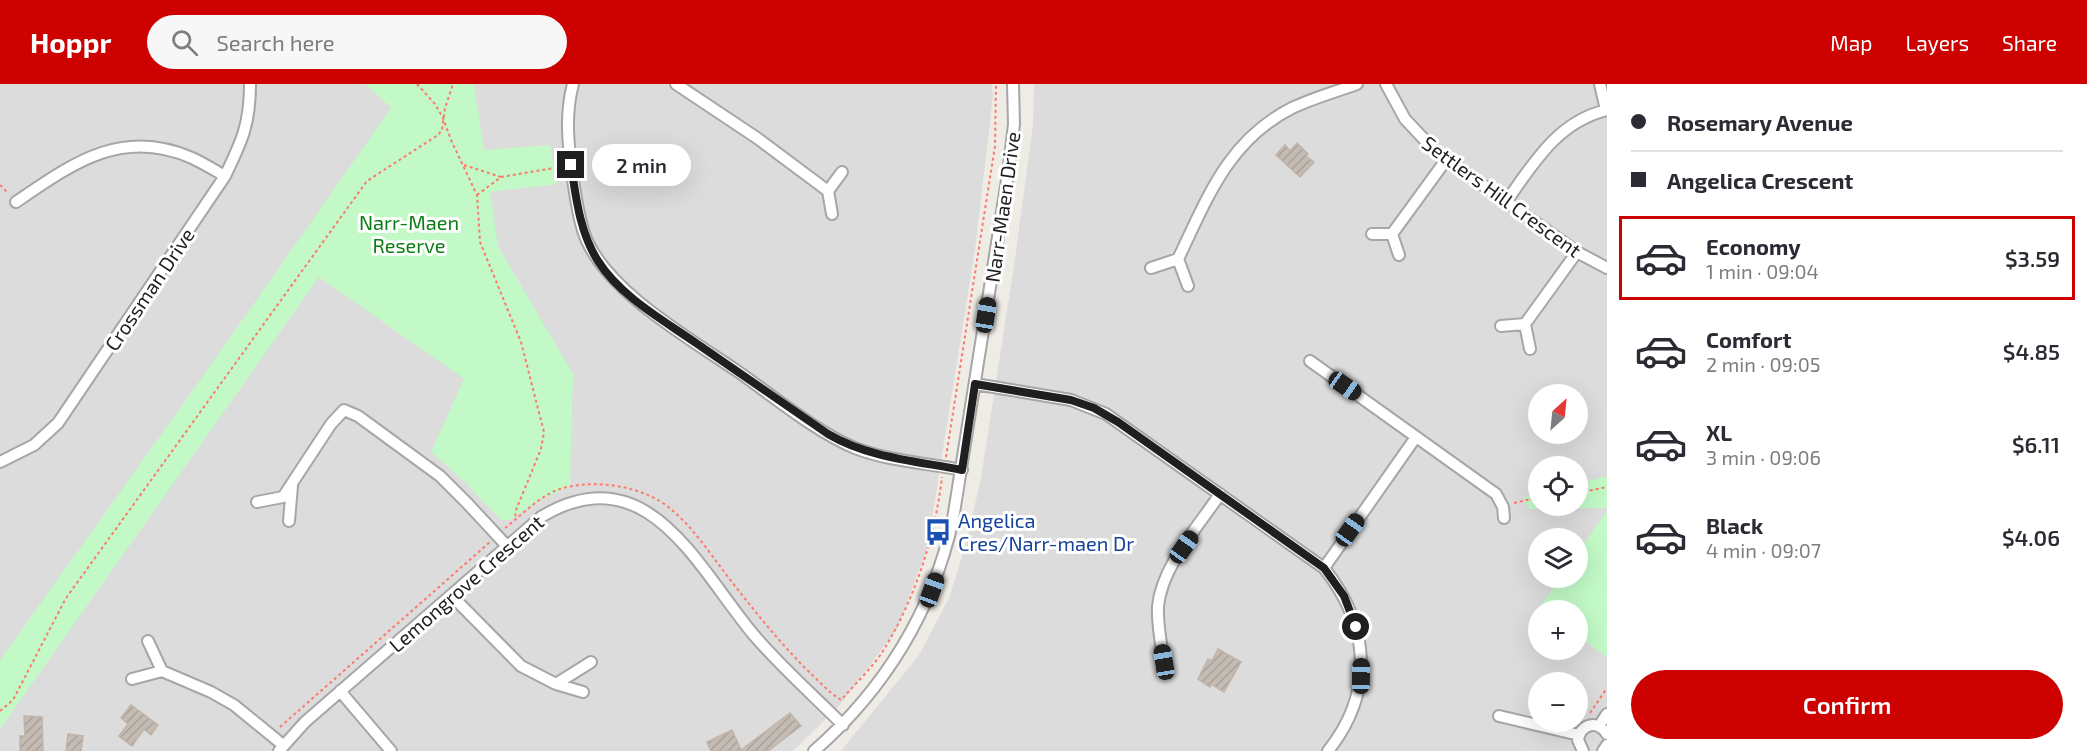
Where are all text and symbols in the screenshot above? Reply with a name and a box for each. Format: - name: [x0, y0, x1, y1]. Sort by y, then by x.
- search box: [147, 15, 567, 69]
- text: Hoppr: [30, 25, 111, 59]
- icon: search: [168, 26, 201, 59]
- text: Search here: [216, 29, 335, 55]
- text: Map: [1830, 30, 1872, 55]
- text: Layers: [1905, 30, 1969, 55]
- text: Share: [2002, 30, 2057, 55]
- text: Rosemary Avenue: [1667, 109, 1853, 135]
- street label: Narr-Maen Drive: [980, 130, 1024, 284]
- street label: Settlers Hill Crescent: [1418, 130, 1586, 262]
- callout: 2 min: [592, 144, 691, 186]
- route end: [557, 151, 584, 178]
- text: 2 min: [616, 153, 667, 177]
- text: Angelica Crescent: [1667, 167, 1853, 193]
- park label: Narr-Maen Reserve: [359, 210, 459, 257]
- street label: Crossman Drive: [99, 223, 199, 355]
- icon: car: [1634, 231, 1688, 285]
- text: Economy: [1706, 233, 1801, 259]
- text: $3.59: [2005, 245, 2060, 271]
- text: 1 min · 09:04: [1706, 259, 1819, 283]
- car: [974, 296, 998, 334]
- icon: car: [1634, 324, 1688, 378]
- text: Comfort: [1706, 326, 1791, 352]
- text: $4.85: [2003, 338, 2060, 364]
- text: 2 min · 09:05: [1706, 352, 1820, 376]
- car: [1325, 368, 1365, 404]
- north arrow: [1528, 384, 1588, 444]
- map controls: [1528, 384, 1588, 732]
- icon: car: [1634, 417, 1688, 471]
- text: XL: [1706, 419, 1732, 445]
- text: $6.11: [2012, 431, 2060, 457]
- text: 3 min · 09:06: [1706, 445, 1821, 469]
- button: locate: [1528, 456, 1588, 516]
- place label: Angelica Cres/Narr-maen Dr: [958, 508, 1134, 555]
- street label: Lemongrove Crescent: [384, 509, 548, 657]
- car: [1332, 510, 1368, 550]
- icon: car: [1634, 510, 1688, 564]
- text: Black: [1706, 512, 1763, 538]
- bus stop icon: Angelica Cres/Narr-maen Dr: [923, 517, 953, 547]
- text: $4.06: [2002, 524, 2060, 550]
- car: [1166, 527, 1202, 567]
- button: layers: [1528, 528, 1588, 588]
- text: 4 min · 09:07: [1706, 538, 1821, 562]
- car: [917, 570, 947, 610]
- button: +: [1528, 600, 1588, 660]
- route start: [1342, 613, 1369, 640]
- car: [1152, 643, 1176, 681]
- car: [1352, 658, 1370, 694]
- button: Confirm: [1631, 670, 2063, 739]
- button: −: [1528, 672, 1588, 732]

